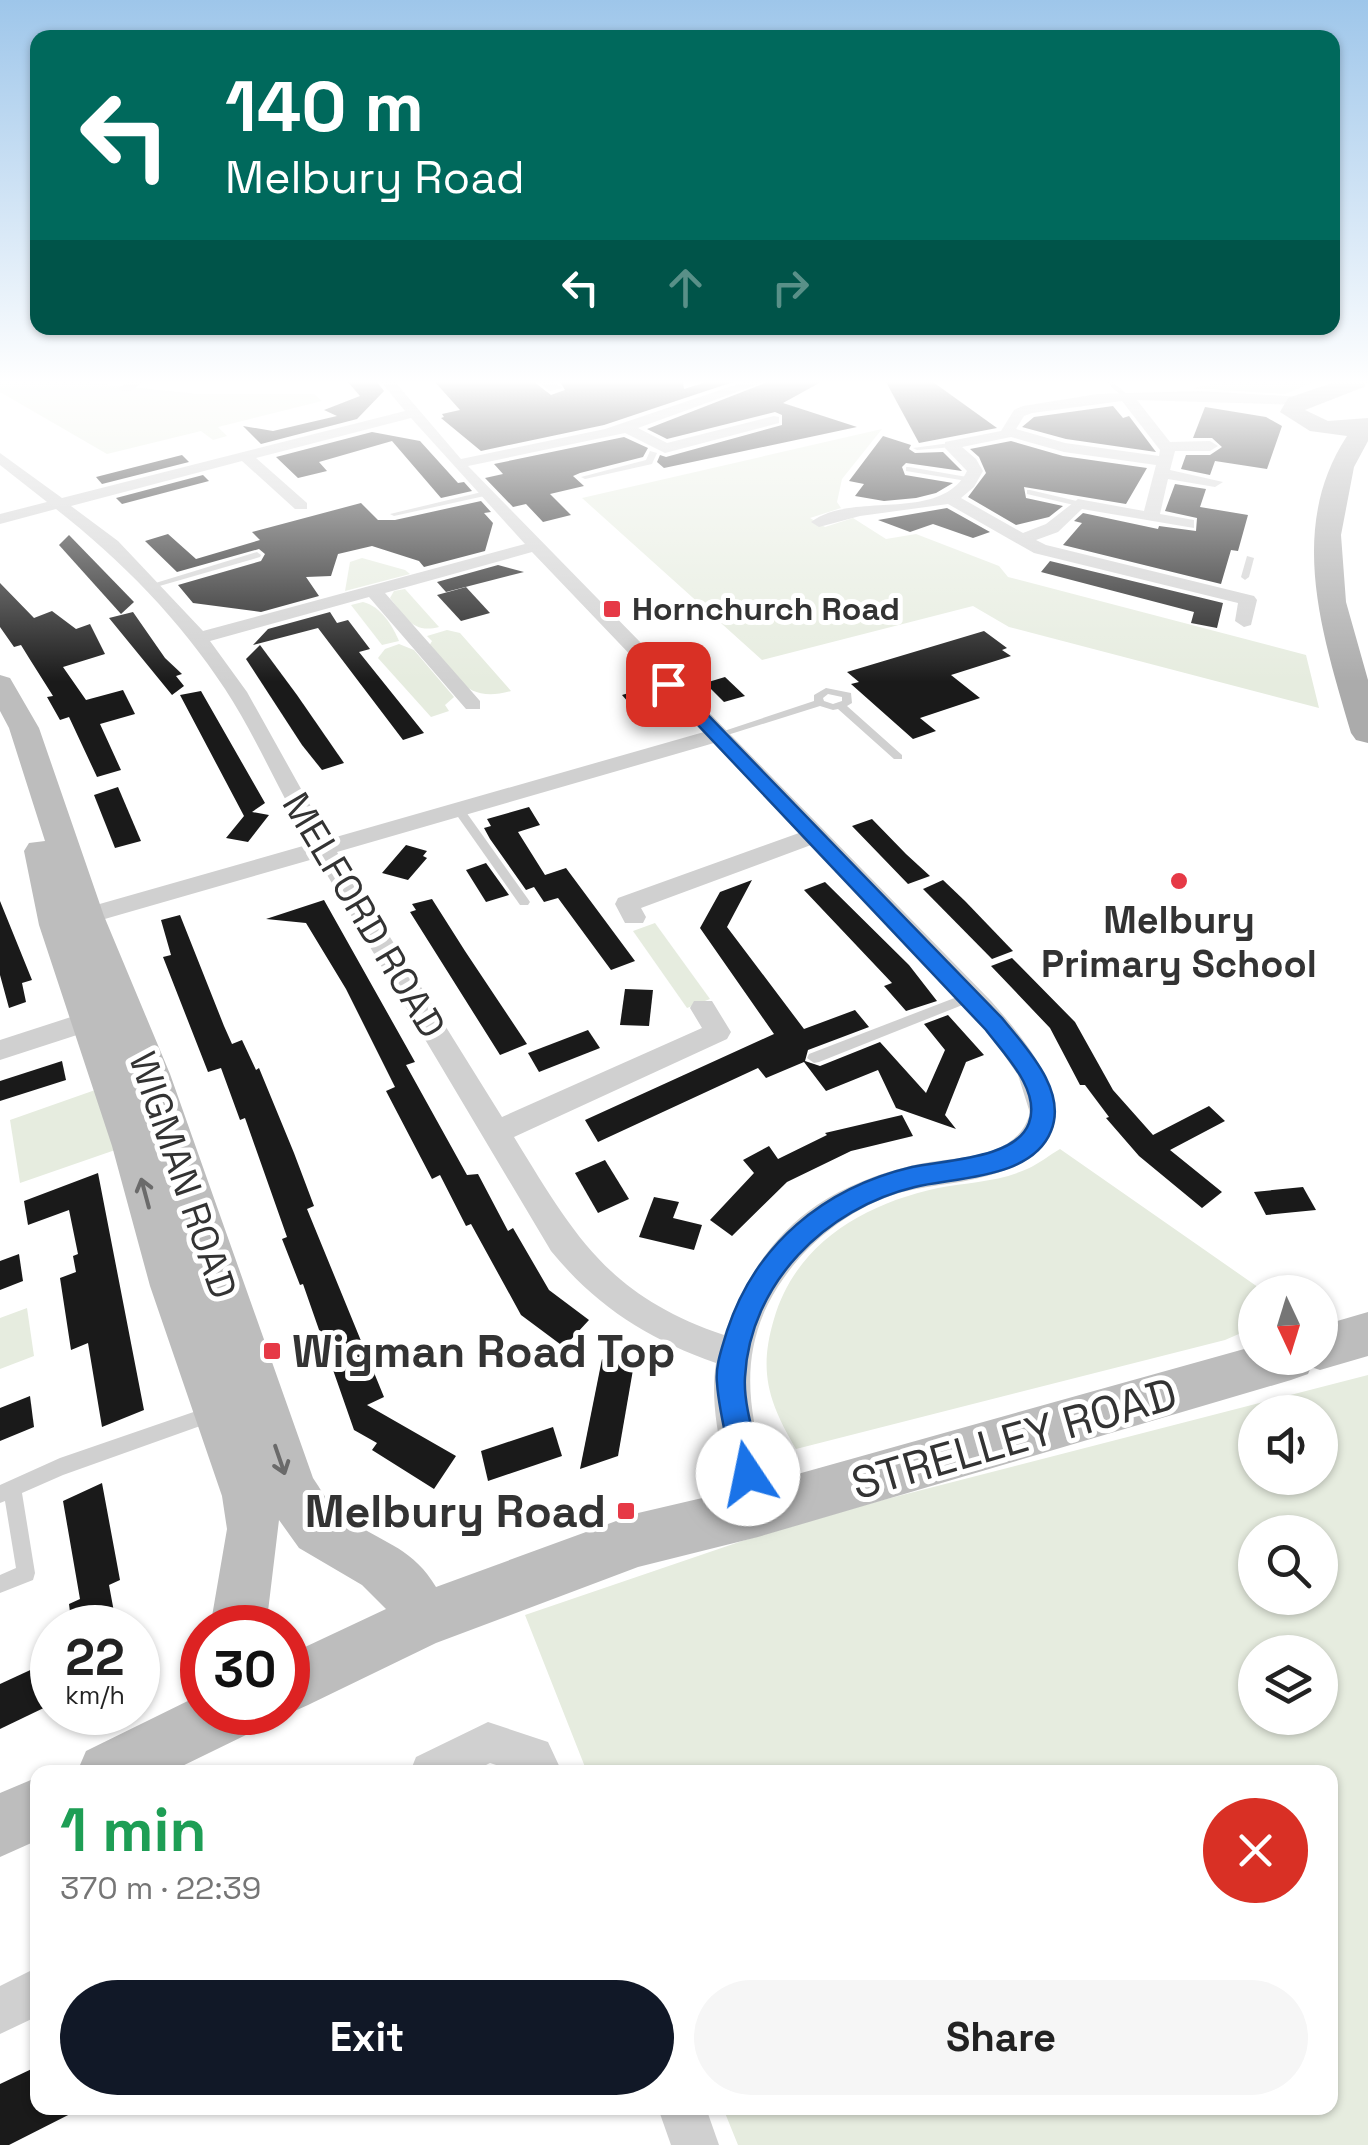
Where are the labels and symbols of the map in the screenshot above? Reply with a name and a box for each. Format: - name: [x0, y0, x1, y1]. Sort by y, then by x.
- place label: Hornchurch Road: [632, 589, 900, 629]
- marker: Hornchurch Road: [601, 598, 623, 620]
- pin: [626, 642, 711, 727]
- street label: MELFORD ROAD: [272, 784, 456, 1046]
- marker: Melbury Primary School: [1168, 870, 1190, 892]
- place label: Melbury Primary School: [1041, 896, 1317, 988]
- street label: WIGMAN ROAD: [118, 1045, 248, 1305]
- one-way arrow: [135, 1178, 154, 1209]
- north arrow: [1238, 1275, 1338, 1375]
- place label: Wigman Road Top: [292, 1323, 676, 1380]
- marker: Wigman Road Top: [261, 1340, 283, 1362]
- street label: STRELLEY ROAD: [845, 1365, 1183, 1512]
- position arrow: [696, 1422, 800, 1526]
- one-way arrow: [273, 1444, 291, 1476]
- place label: Melbury Road: [305, 1483, 606, 1540]
- marker: Melbury Road: [615, 1500, 637, 1522]
- speed limit sign: 30: [180, 1605, 310, 1735]

